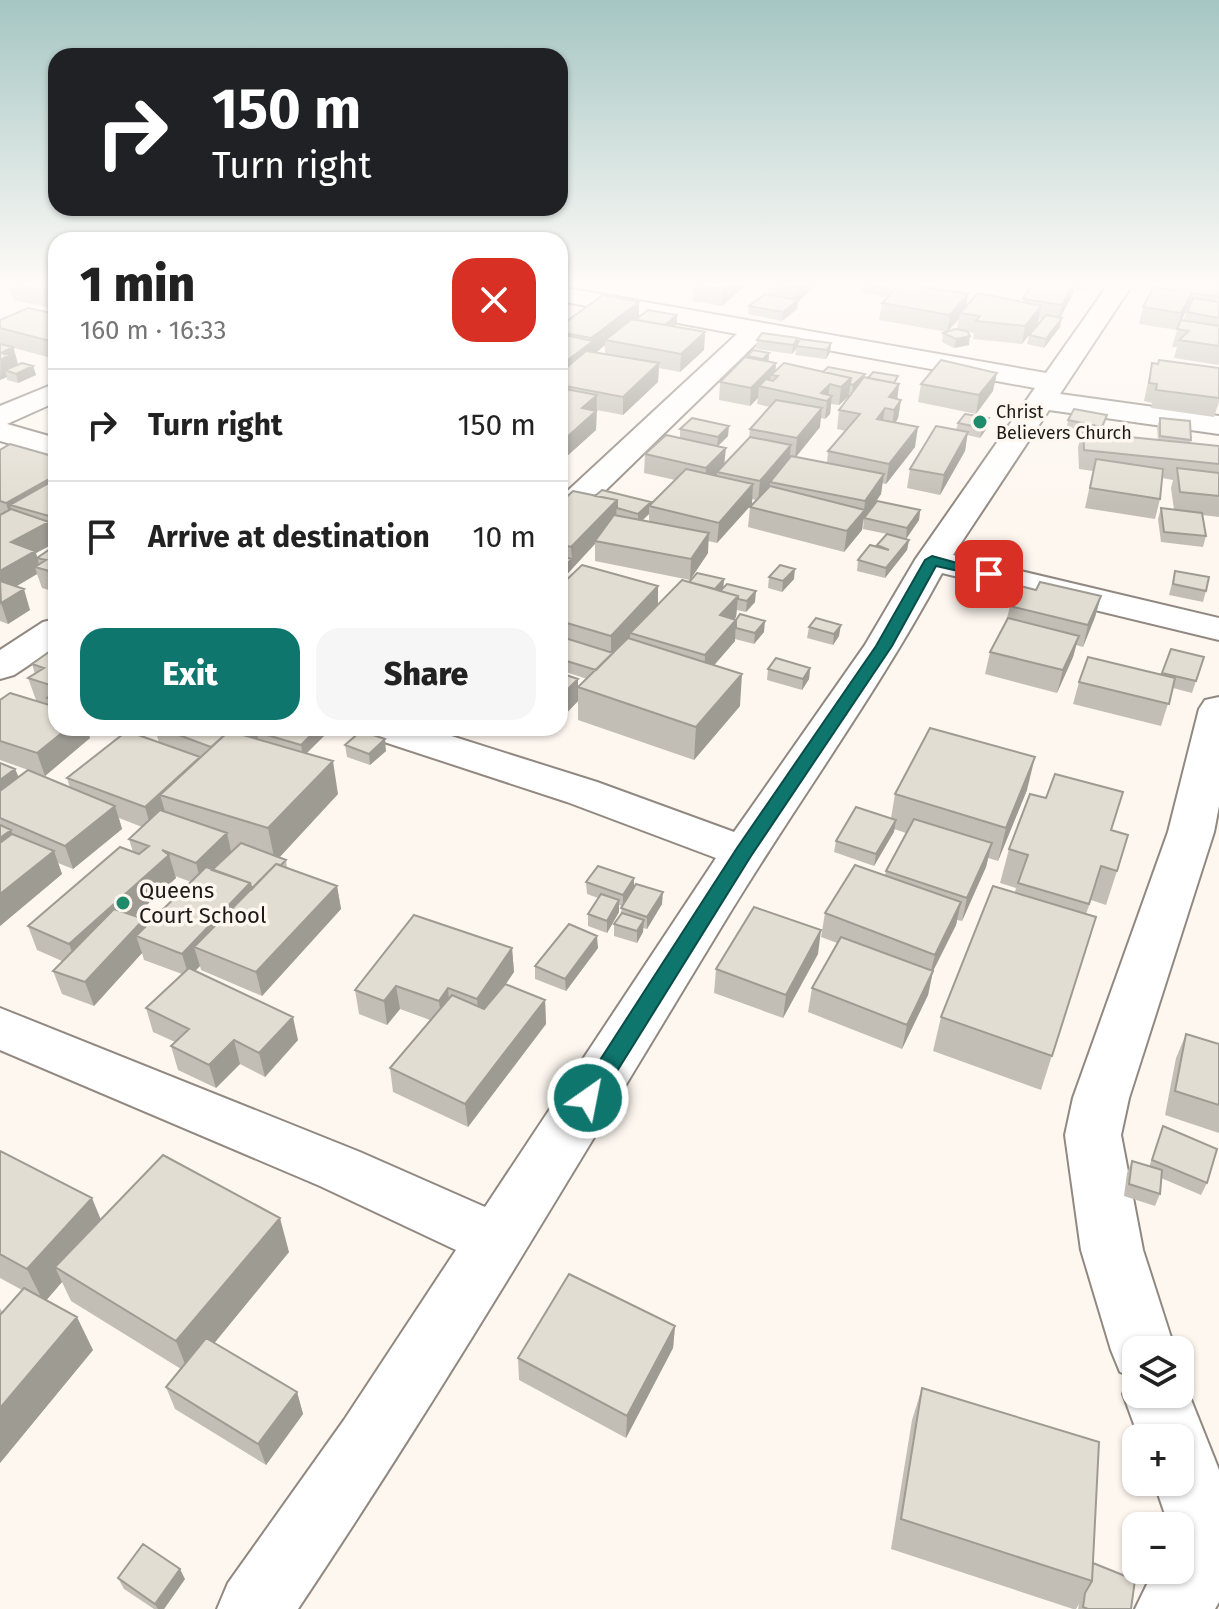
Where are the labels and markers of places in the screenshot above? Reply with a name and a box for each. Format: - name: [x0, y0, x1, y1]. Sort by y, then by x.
- place label: Christ Believers Church: [996, 401, 1132, 444]
- marker: Christ Believers Church: [971, 413, 989, 431]
- pin: [955, 540, 1023, 608]
- place label: Queens Court School: [139, 877, 266, 929]
- marker: Queens Court School: [114, 894, 132, 912]

